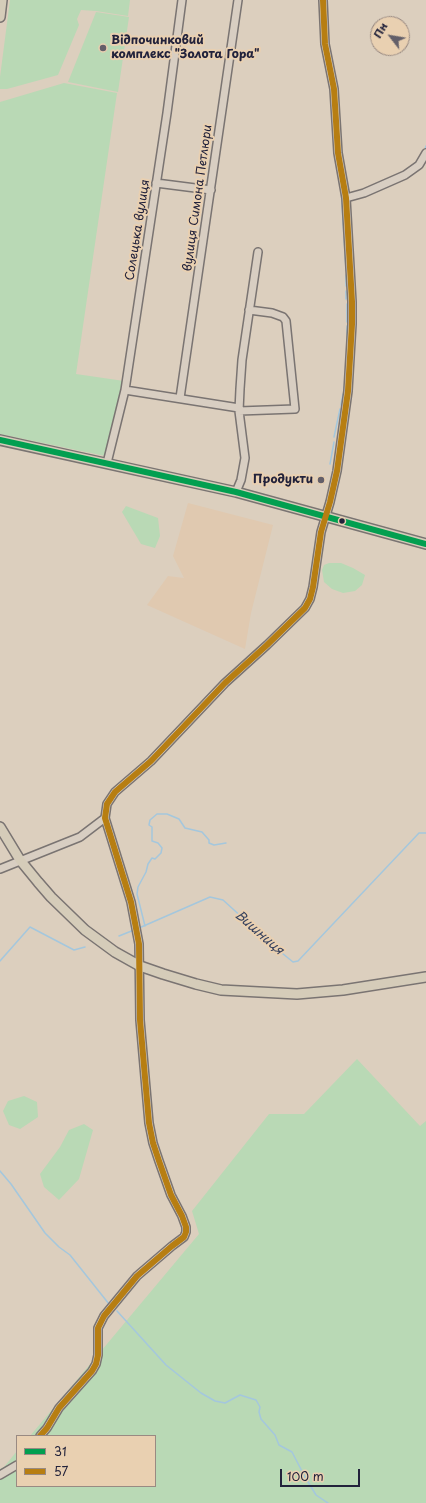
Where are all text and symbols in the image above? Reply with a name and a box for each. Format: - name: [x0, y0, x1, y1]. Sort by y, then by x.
- north arrow: [370, 16, 410, 56]
- text: Пн: [369, 19, 392, 41]
- place label: Відпочинковий комплекс "Золота Гора": [111, 34, 260, 62]
- marker: Відпочинковий комплекс "Золота Гора": [98, 43, 108, 53]
- street label: вулиця Симона Петлюри: [181, 124, 215, 272]
- street label: Солецька вулиця: [123, 178, 153, 282]
- place label: Продукти: [253, 473, 313, 487]
- marker: Продукти: [316, 475, 326, 485]
- unlabelled marker: [337, 516, 347, 526]
- water label: Вишниця: [231, 908, 287, 958]
- legend: [16, 1435, 156, 1487]
- text: 31: [54, 1442, 67, 1460]
- scale bar: [282, 1461, 362, 1487]
- text: 57: [54, 1462, 68, 1480]
- text: 100 m: [287, 1467, 324, 1485]

